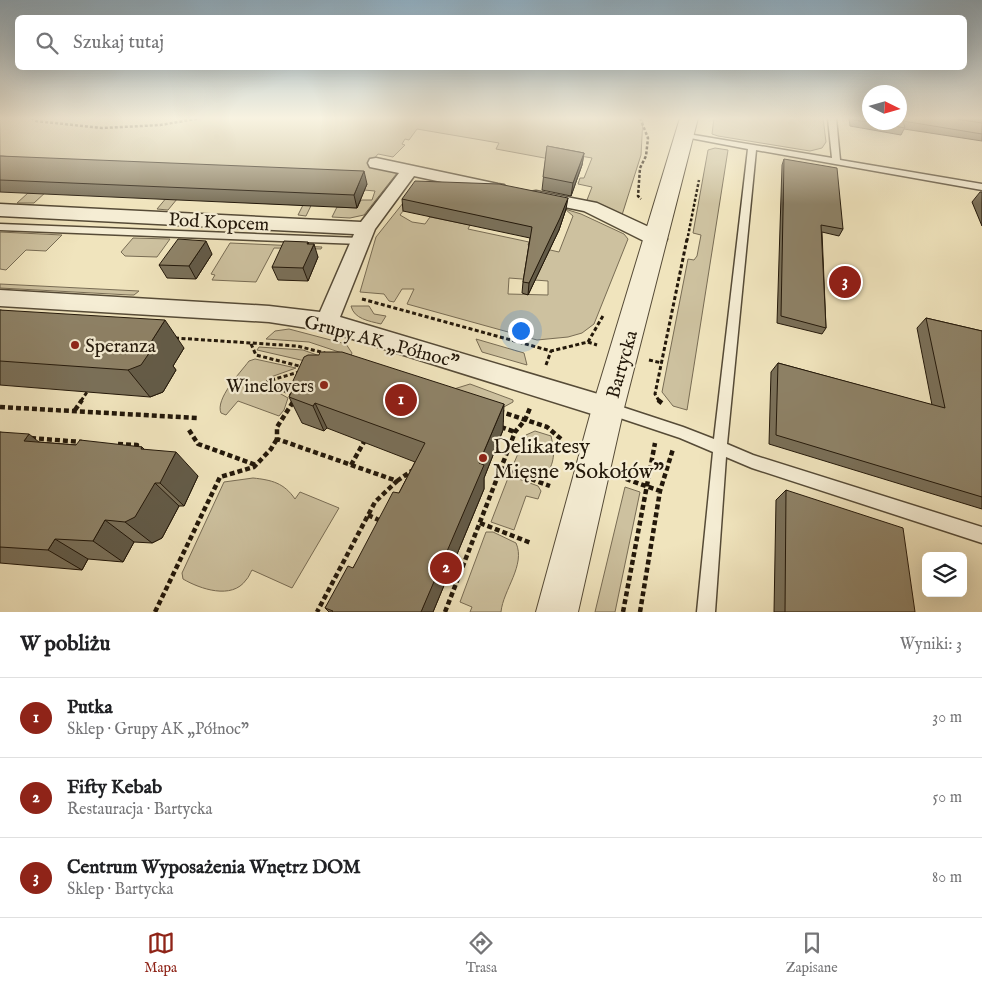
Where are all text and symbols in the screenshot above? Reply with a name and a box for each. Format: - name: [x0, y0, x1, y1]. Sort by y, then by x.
- search box: [15, 15, 967, 70]
- icon: search: [33, 29, 61, 57]
- text: Szukaj tutaj: [73, 31, 164, 55]
- north arrow: [862, 85, 907, 130]
- street label: Pod Kopcem: [168, 208, 270, 238]
- pin: 3: [829, 263, 861, 301]
- street label: Grupy AK „Północ”: [301, 311, 462, 375]
- your location: [508, 318, 534, 344]
- street label: Bartycka: [602, 327, 644, 401]
- place label: Speranza: [85, 335, 157, 359]
- marker: Speranza: [69, 339, 81, 351]
- place label: Winelovers: [226, 375, 314, 399]
- marker: Winelovers: [318, 379, 330, 391]
- pin: 1: [385, 381, 417, 419]
- place label: Delikatesy Mięsne "Sokołów": [493, 433, 664, 486]
- marker: Delikatesy Mięsne "Sokołów": [477, 452, 489, 464]
- pin: 2: [430, 549, 462, 587]
- map controls: [922, 552, 967, 597]
- button: layers: [922, 552, 967, 597]
- text: W pobliżu: [20, 631, 110, 658]
- text: Wyniki: 3: [900, 635, 962, 655]
- text: Putka: [67, 696, 113, 720]
- text: 1: [33, 708, 39, 728]
- text: 30 m: [932, 708, 962, 728]
- text: Sklep · Grupy AK „Północ”: [67, 720, 249, 740]
- text: Fifty Kebab: [67, 776, 162, 800]
- text: 2: [32, 788, 40, 808]
- text: 50 m: [933, 788, 962, 808]
- text: Restauracja · Bartycka: [67, 800, 213, 820]
- text: Centrum Wyposażenia Wnętrz DOM: [67, 856, 361, 880]
- text: 3: [33, 868, 39, 888]
- text: 80 m: [932, 868, 962, 888]
- text: Sklep · Bartycka: [67, 880, 173, 900]
- tab: Mapa: [144, 929, 177, 977]
- tab: Trasa: [466, 929, 497, 977]
- tab: Zapisane: [786, 929, 838, 977]

